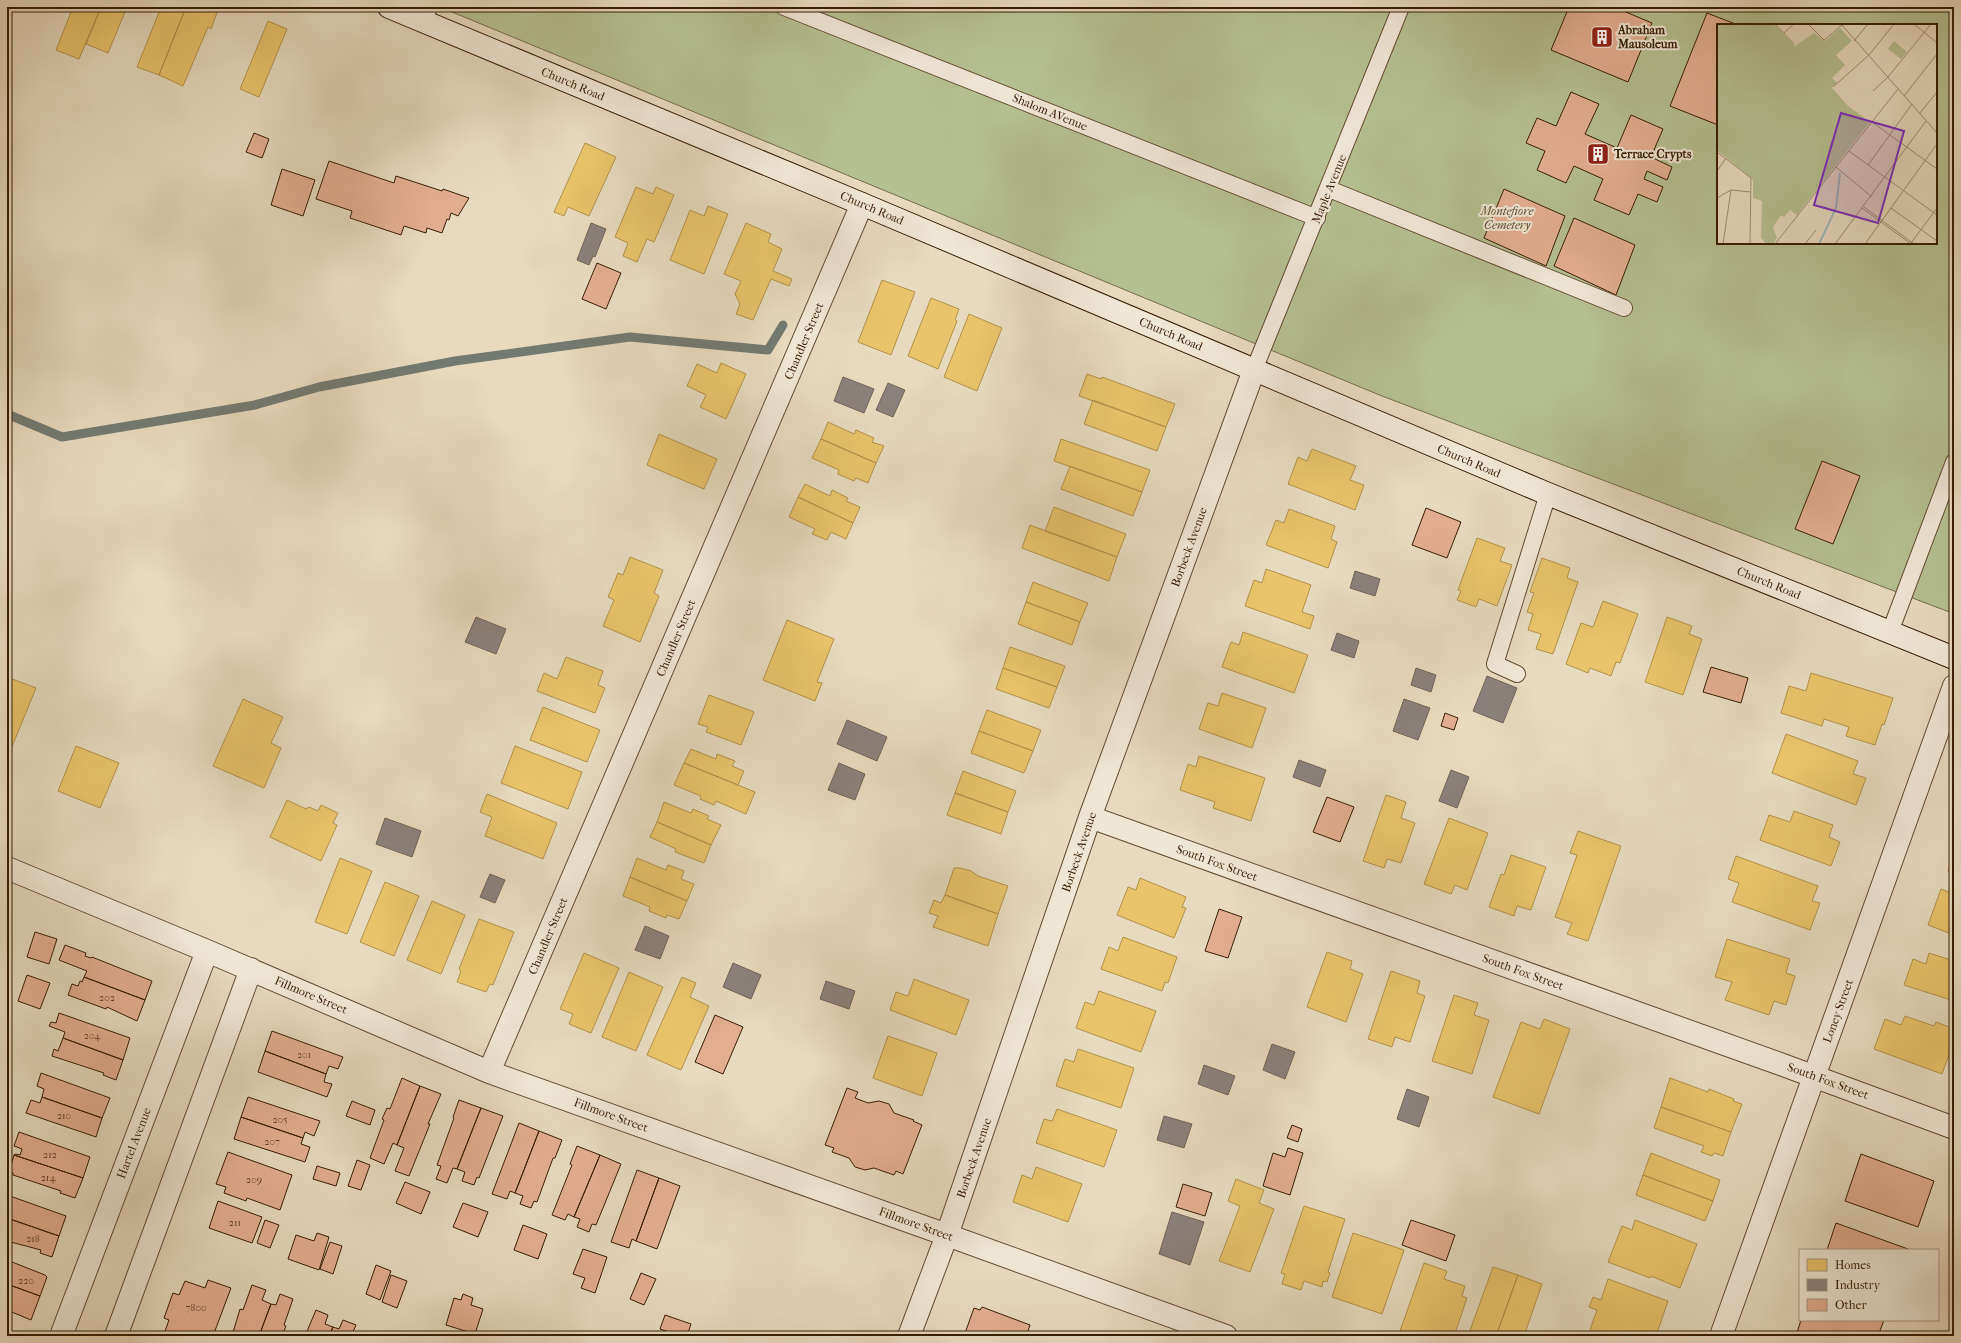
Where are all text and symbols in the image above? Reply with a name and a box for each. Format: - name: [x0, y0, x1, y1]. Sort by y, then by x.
- place label: Abraham Mausoleum: [1617, 23, 1679, 51]
- building icon: Abraham Mausoleum: [1589, 24, 1615, 50]
- inset map: [1717, 24, 1937, 244]
- street label: Church Road: [539, 64, 607, 104]
- street label: Shalom AVenue: [1010, 91, 1090, 133]
- building icon: Terrace Crypts: [1585, 141, 1611, 167]
- place label: Terrace Crypts: [1613, 147, 1692, 162]
- street label: Maple Avenue: [1309, 152, 1349, 226]
- street label: Church Road: [838, 188, 906, 228]
- park label: Montefiore Cemetery: [1480, 204, 1535, 232]
- street label: Chandler Street: [781, 300, 827, 382]
- street label: Church Road: [1137, 314, 1205, 354]
- street label: Church Road: [1435, 441, 1503, 481]
- street label: Borbeck Avenue: [1168, 505, 1210, 589]
- street label: Church Road: [1735, 564, 1803, 602]
- street label: Chandler Street: [653, 597, 699, 679]
- street label: Borbeck Avenue: [1059, 810, 1099, 894]
- street label: South Fox Street: [1175, 842, 1260, 884]
- street label: Chandler Street: [525, 895, 571, 977]
- street label: South Fox Street: [1481, 951, 1566, 993]
- street label: Fillmore Street: [272, 973, 350, 1017]
- street label: Loney Street: [1820, 977, 1856, 1045]
- house number: 202: [99, 992, 115, 1004]
- house number: 204: [84, 1030, 101, 1042]
- house number: 201: [297, 1049, 311, 1061]
- street label: South Fox Street: [1786, 1060, 1871, 1102]
- street label: Fillmore Street: [572, 1095, 651, 1135]
- street label: Hartel Avenue: [114, 1105, 154, 1181]
- house number: 210: [57, 1110, 71, 1122]
- house number: 205: [273, 1114, 287, 1126]
- street label: Borbeck Avenue: [954, 1116, 994, 1200]
- house number: 207: [264, 1136, 280, 1148]
- house number: 212: [43, 1149, 57, 1161]
- house number: 214: [41, 1172, 56, 1184]
- house number: 209: [246, 1174, 262, 1186]
- street label: Fillmore Street: [877, 1204, 956, 1244]
- house number: 211: [229, 1217, 241, 1229]
- house number: 218: [26, 1233, 40, 1245]
- legend: [1799, 1249, 1939, 1321]
- text: Homes: [1835, 1258, 1871, 1272]
- house number: 220: [18, 1275, 34, 1287]
- text: Industry: [1835, 1278, 1881, 1292]
- text: Other: [1835, 1298, 1867, 1312]
- house number: 7800: [186, 1302, 206, 1314]

